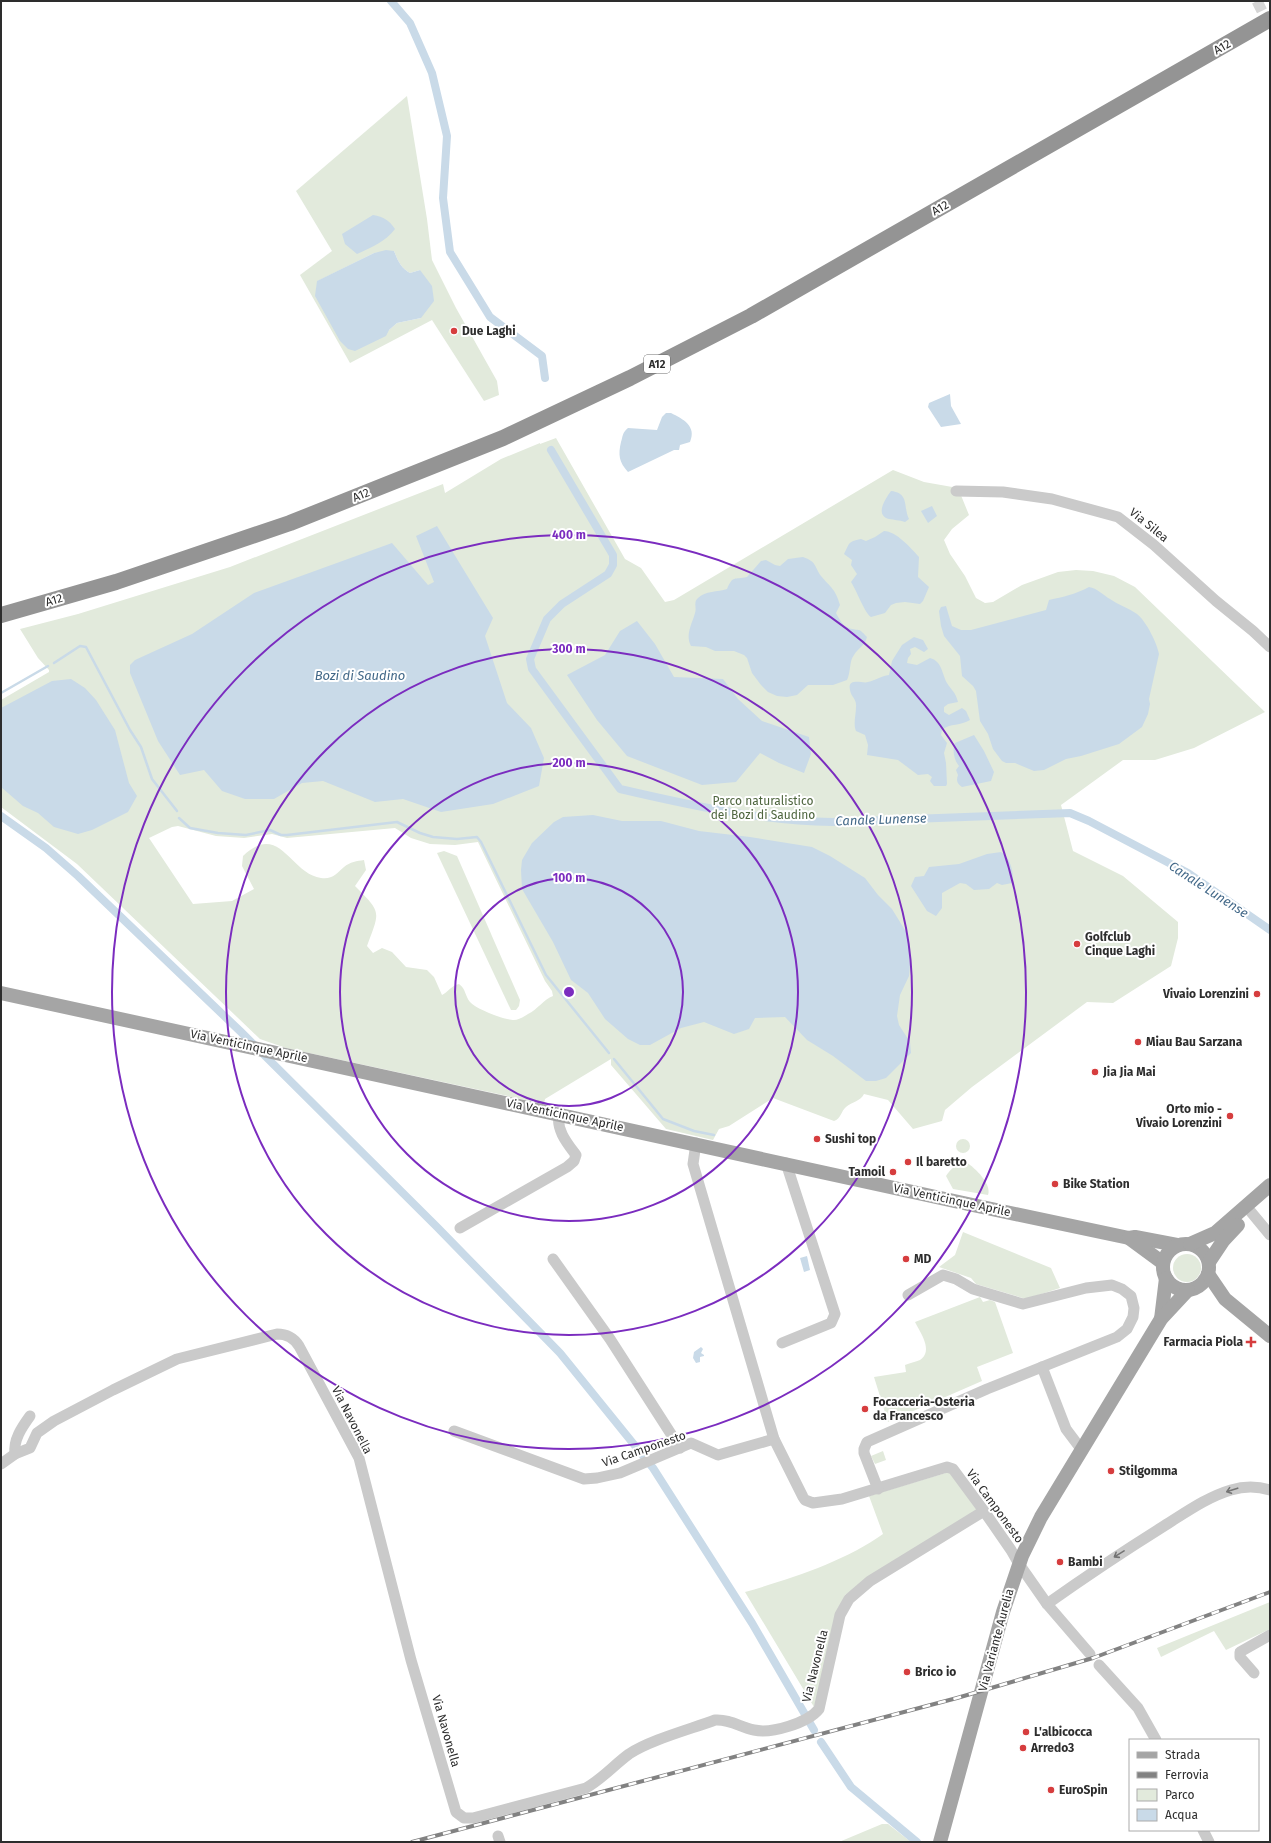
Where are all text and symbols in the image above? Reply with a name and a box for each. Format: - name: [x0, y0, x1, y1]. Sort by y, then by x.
- street label: A12: [1211, 37, 1233, 57]
- street label: A12: [929, 198, 951, 218]
- place label: Due Laghi: [462, 324, 516, 338]
- marker: Due Laghi: [449, 326, 459, 336]
- road number: A12: [644, 355, 670, 373]
- street label: A12: [350, 485, 372, 505]
- street label: Via Silea: [1127, 505, 1171, 545]
- text: 400 m: [552, 528, 586, 542]
- street label: A12: [44, 591, 64, 609]
- text: 300 m: [551, 642, 586, 656]
- water label: Bozi di Saudino: [315, 668, 405, 683]
- text: 200 m: [552, 756, 586, 770]
- park label: Parco naturalistico dei Bozi di Saudino: [711, 794, 815, 822]
- water label: Canale Lunense: [835, 810, 927, 829]
- water label: Canale Lunense: [1166, 858, 1251, 921]
- text: 100 m: [553, 871, 585, 885]
- place label: Golfclub Cinque Laghi: [1085, 930, 1155, 958]
- marker: Golfclub Cinque Laghi: [1072, 939, 1082, 949]
- centre of rings: [562, 985, 576, 999]
- place label: Vivaio Lorenzini: [1162, 987, 1249, 1001]
- marker: Vivaio Lorenzini: [1252, 989, 1262, 999]
- street label: Via Venticinque Aprile: [189, 1027, 309, 1065]
- place label: Miau Bau Sarzana: [1146, 1035, 1243, 1049]
- marker: Miau Bau Sarzana: [1133, 1037, 1143, 1047]
- place label: Jia Jia Mai: [1102, 1065, 1156, 1079]
- marker: Jia Jia Mai: [1090, 1067, 1100, 1077]
- street label: Via Venticinque Aprile: [505, 1096, 625, 1134]
- place label: Orto mio - Vivaio Lorenzini: [1135, 1102, 1222, 1130]
- marker: Orto mio - Vivaio Lorenzini: [1225, 1111, 1235, 1121]
- place label: Sushi top: [825, 1132, 876, 1146]
- marker: Sushi top: [812, 1134, 822, 1144]
- place label: Il baretto: [916, 1155, 967, 1169]
- marker: Il baretto: [903, 1157, 913, 1167]
- place label: Tamoil: [848, 1165, 885, 1179]
- marker: Tamoil: [888, 1167, 898, 1177]
- place label: Bike Station: [1063, 1177, 1130, 1191]
- marker: Bike Station: [1050, 1179, 1060, 1189]
- street label: Via Venticinque Aprile: [892, 1181, 1012, 1219]
- place label: MD: [914, 1252, 931, 1266]
- marker: MD: [901, 1254, 911, 1264]
- place label: Farmacia Piola: [1164, 1335, 1243, 1349]
- marker: Farmacia Piola: [1246, 1337, 1256, 1347]
- street label: Via Navonella: [329, 1384, 375, 1456]
- place label: Focacceria-Osteria da Francesco: [873, 1395, 975, 1423]
- marker: Focacceria-Osteria da Francesco: [860, 1404, 870, 1414]
- street label: Via Camponesto: [600, 1428, 688, 1470]
- place label: Stilgomma: [1119, 1464, 1178, 1478]
- street label: Via Camponesto: [964, 1466, 1026, 1546]
- marker: Stilgomma: [1106, 1466, 1116, 1476]
- one-way arrow: [1225, 1487, 1238, 1494]
- one-way arrow: [1113, 1551, 1125, 1559]
- place label: Bambi: [1068, 1555, 1103, 1569]
- marker: Bambi: [1055, 1557, 1065, 1567]
- street label: Via Variante Aurelia: [976, 1587, 1016, 1693]
- street label: Via Navonella: [799, 1628, 831, 1704]
- place label: Brico io: [915, 1665, 956, 1679]
- marker: Brico io: [902, 1667, 912, 1677]
- street label: Via Navonella: [429, 1693, 463, 1769]
- place label: L'albicocca: [1034, 1725, 1093, 1739]
- marker: L'albicocca: [1021, 1727, 1031, 1737]
- legend: [1129, 1739, 1259, 1831]
- place label: Arredo3: [1030, 1741, 1074, 1755]
- marker: Arredo3: [1018, 1743, 1028, 1753]
- text: Strada: [1165, 1748, 1200, 1762]
- text: Ferrovia: [1165, 1768, 1209, 1782]
- place label: EuroSpin: [1059, 1783, 1108, 1797]
- marker: EuroSpin: [1046, 1785, 1056, 1795]
- text: Parco: [1165, 1788, 1195, 1802]
- text: Acqua: [1165, 1808, 1198, 1822]

